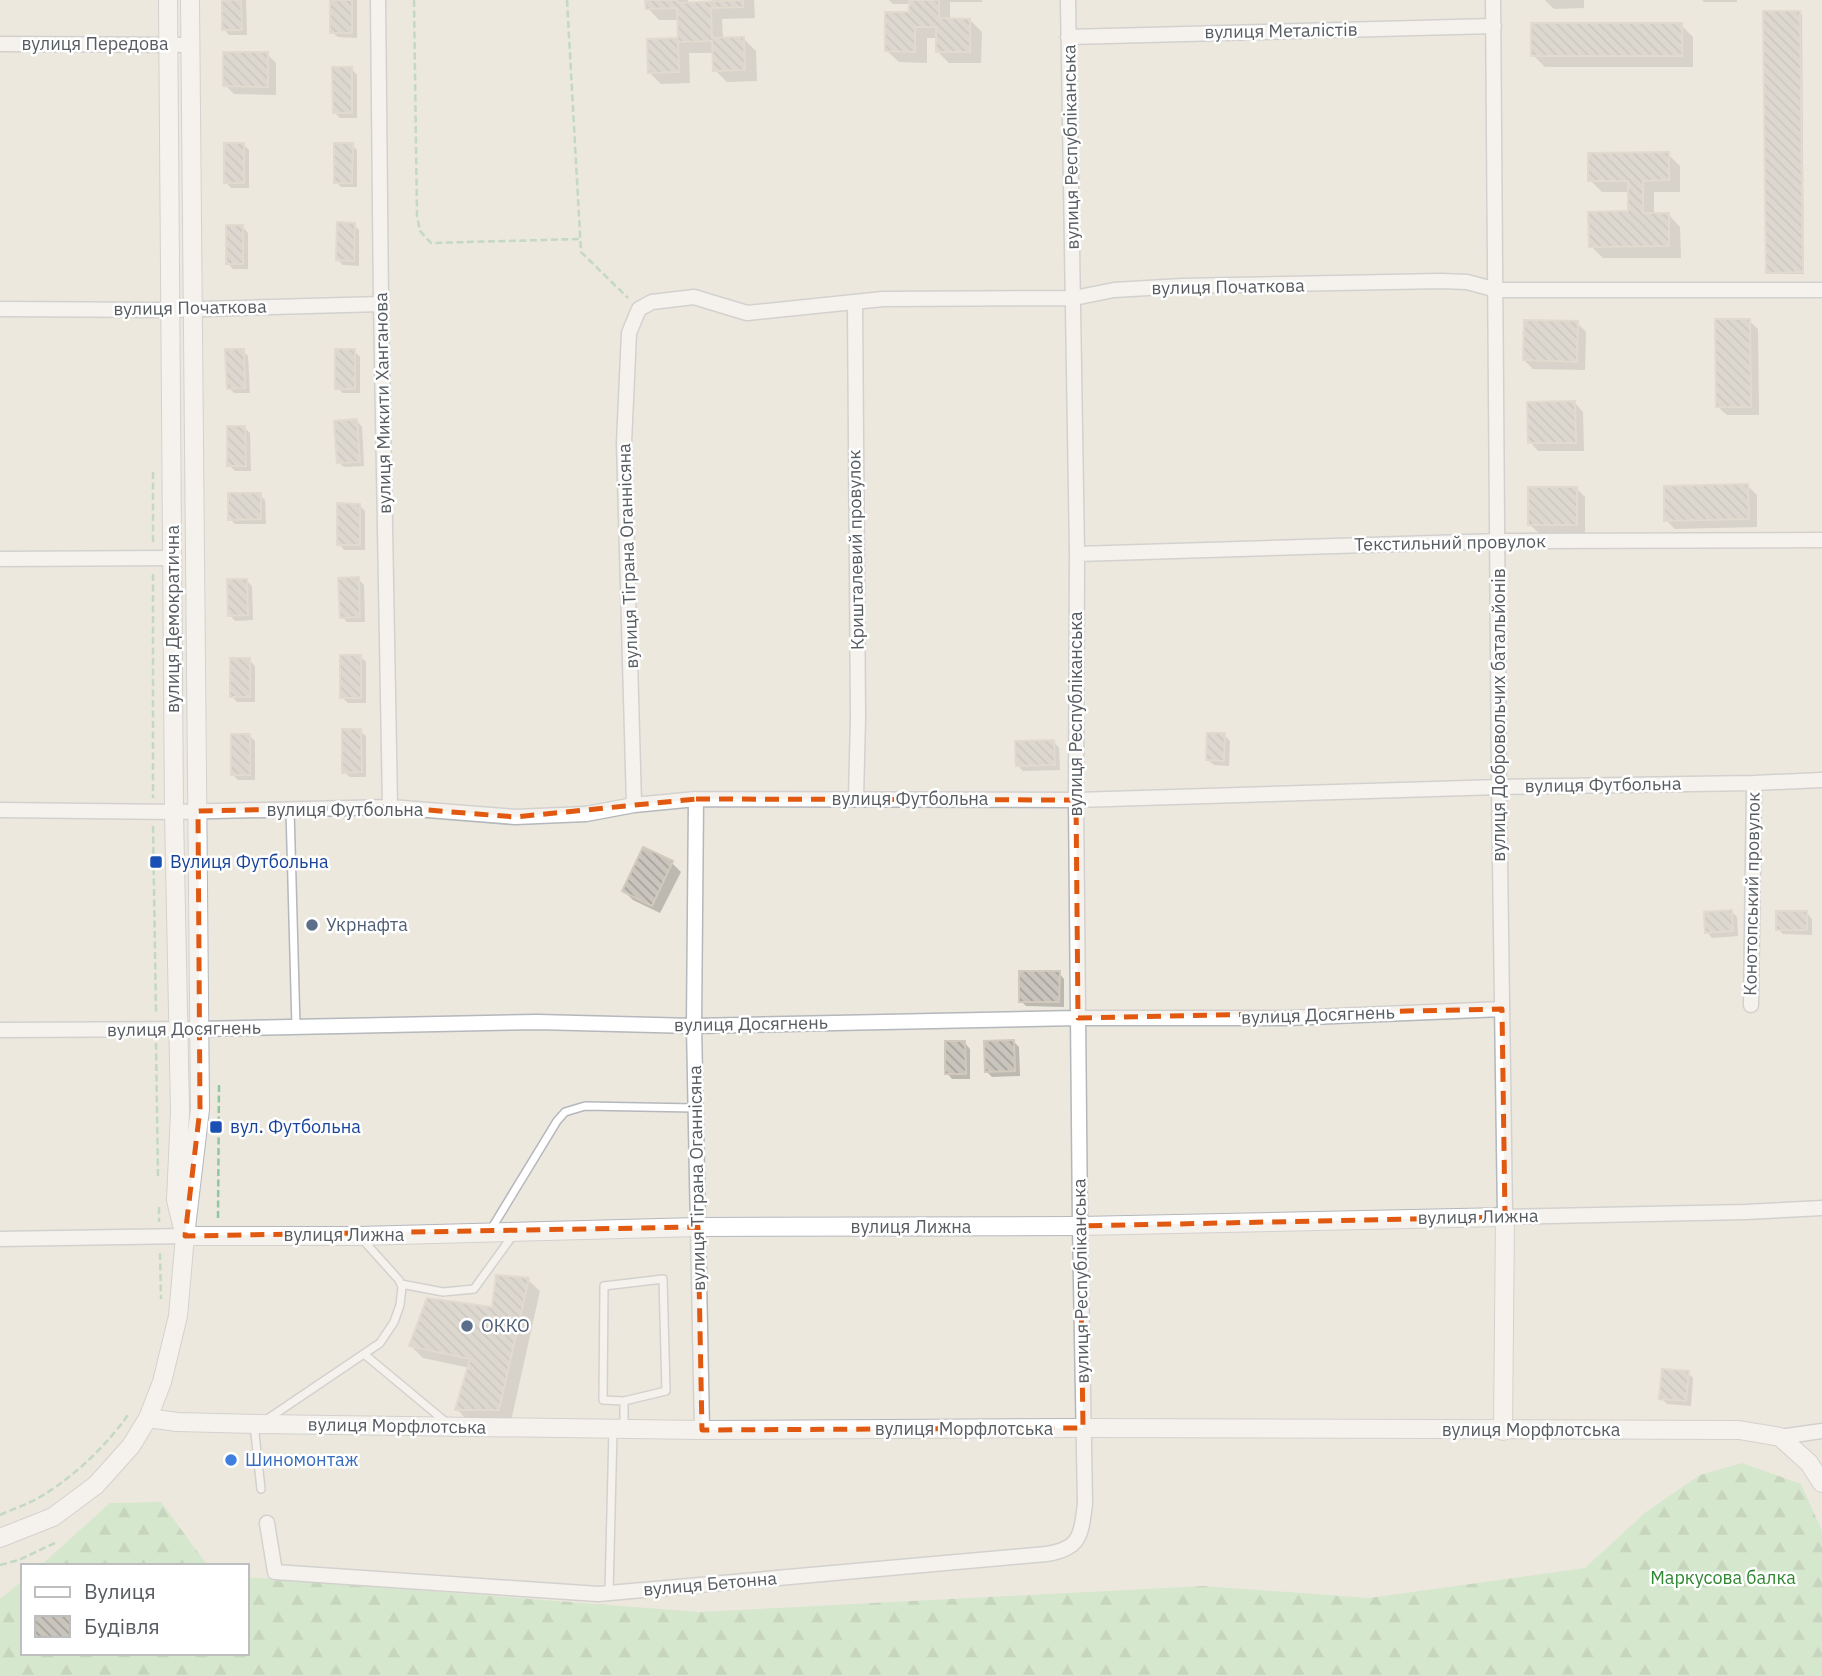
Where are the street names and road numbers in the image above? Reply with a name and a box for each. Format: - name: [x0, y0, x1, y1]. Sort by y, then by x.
- street label: вулиця Металістів: [1204, 18, 1358, 43]
- street label: вулиця Передова: [21, 32, 169, 55]
- street label: вулиця Республіканська: [1057, 44, 1084, 250]
- street label: вулиця Початкова: [1151, 274, 1305, 299]
- street label: вулиця Микити Ханганова: [369, 292, 396, 514]
- street label: вулиця Початкова: [113, 295, 267, 320]
- street label: вулиця Тіграна Оганнісяна: [612, 442, 643, 669]
- street label: Кришталевий провулок: [842, 450, 869, 650]
- street label: вулиця Демократична: [161, 525, 184, 713]
- street label: Текстильний провулок: [1354, 529, 1546, 556]
- street label: вулиця Добровольчих батальйонів: [1487, 568, 1510, 862]
- street label: вулиця Республіканська: [1064, 611, 1087, 817]
- street label: вулиця Футбольна: [1524, 772, 1682, 797]
- street label: вулиця Футбольна: [832, 787, 989, 810]
- street label: Конотопський провулок: [1738, 792, 1765, 996]
- street label: вулиця Футбольна: [267, 798, 424, 821]
- street label: вулиця Досягнень: [1241, 1000, 1395, 1029]
- street label: вулиця Досягнень: [674, 1011, 828, 1036]
- street label: вулиця Досягнень: [107, 1016, 261, 1041]
- street label: вулиця Тіграна Оганнісяна: [683, 1065, 710, 1291]
- street label: вулиця Республіканська: [1067, 1178, 1094, 1384]
- street label: вулиця Лижна: [1417, 1204, 1539, 1229]
- street label: вулиця Лижна: [851, 1215, 972, 1238]
- street label: вулиця Лижна: [284, 1223, 405, 1246]
- street label: вулиця Морфлотська: [307, 1412, 487, 1439]
- street label: вулиця Морфлотська: [875, 1417, 1054, 1440]
- street label: вулиця Морфлотська: [1442, 1418, 1621, 1441]
- street label: вулиця Бетонна: [642, 1566, 778, 1601]

